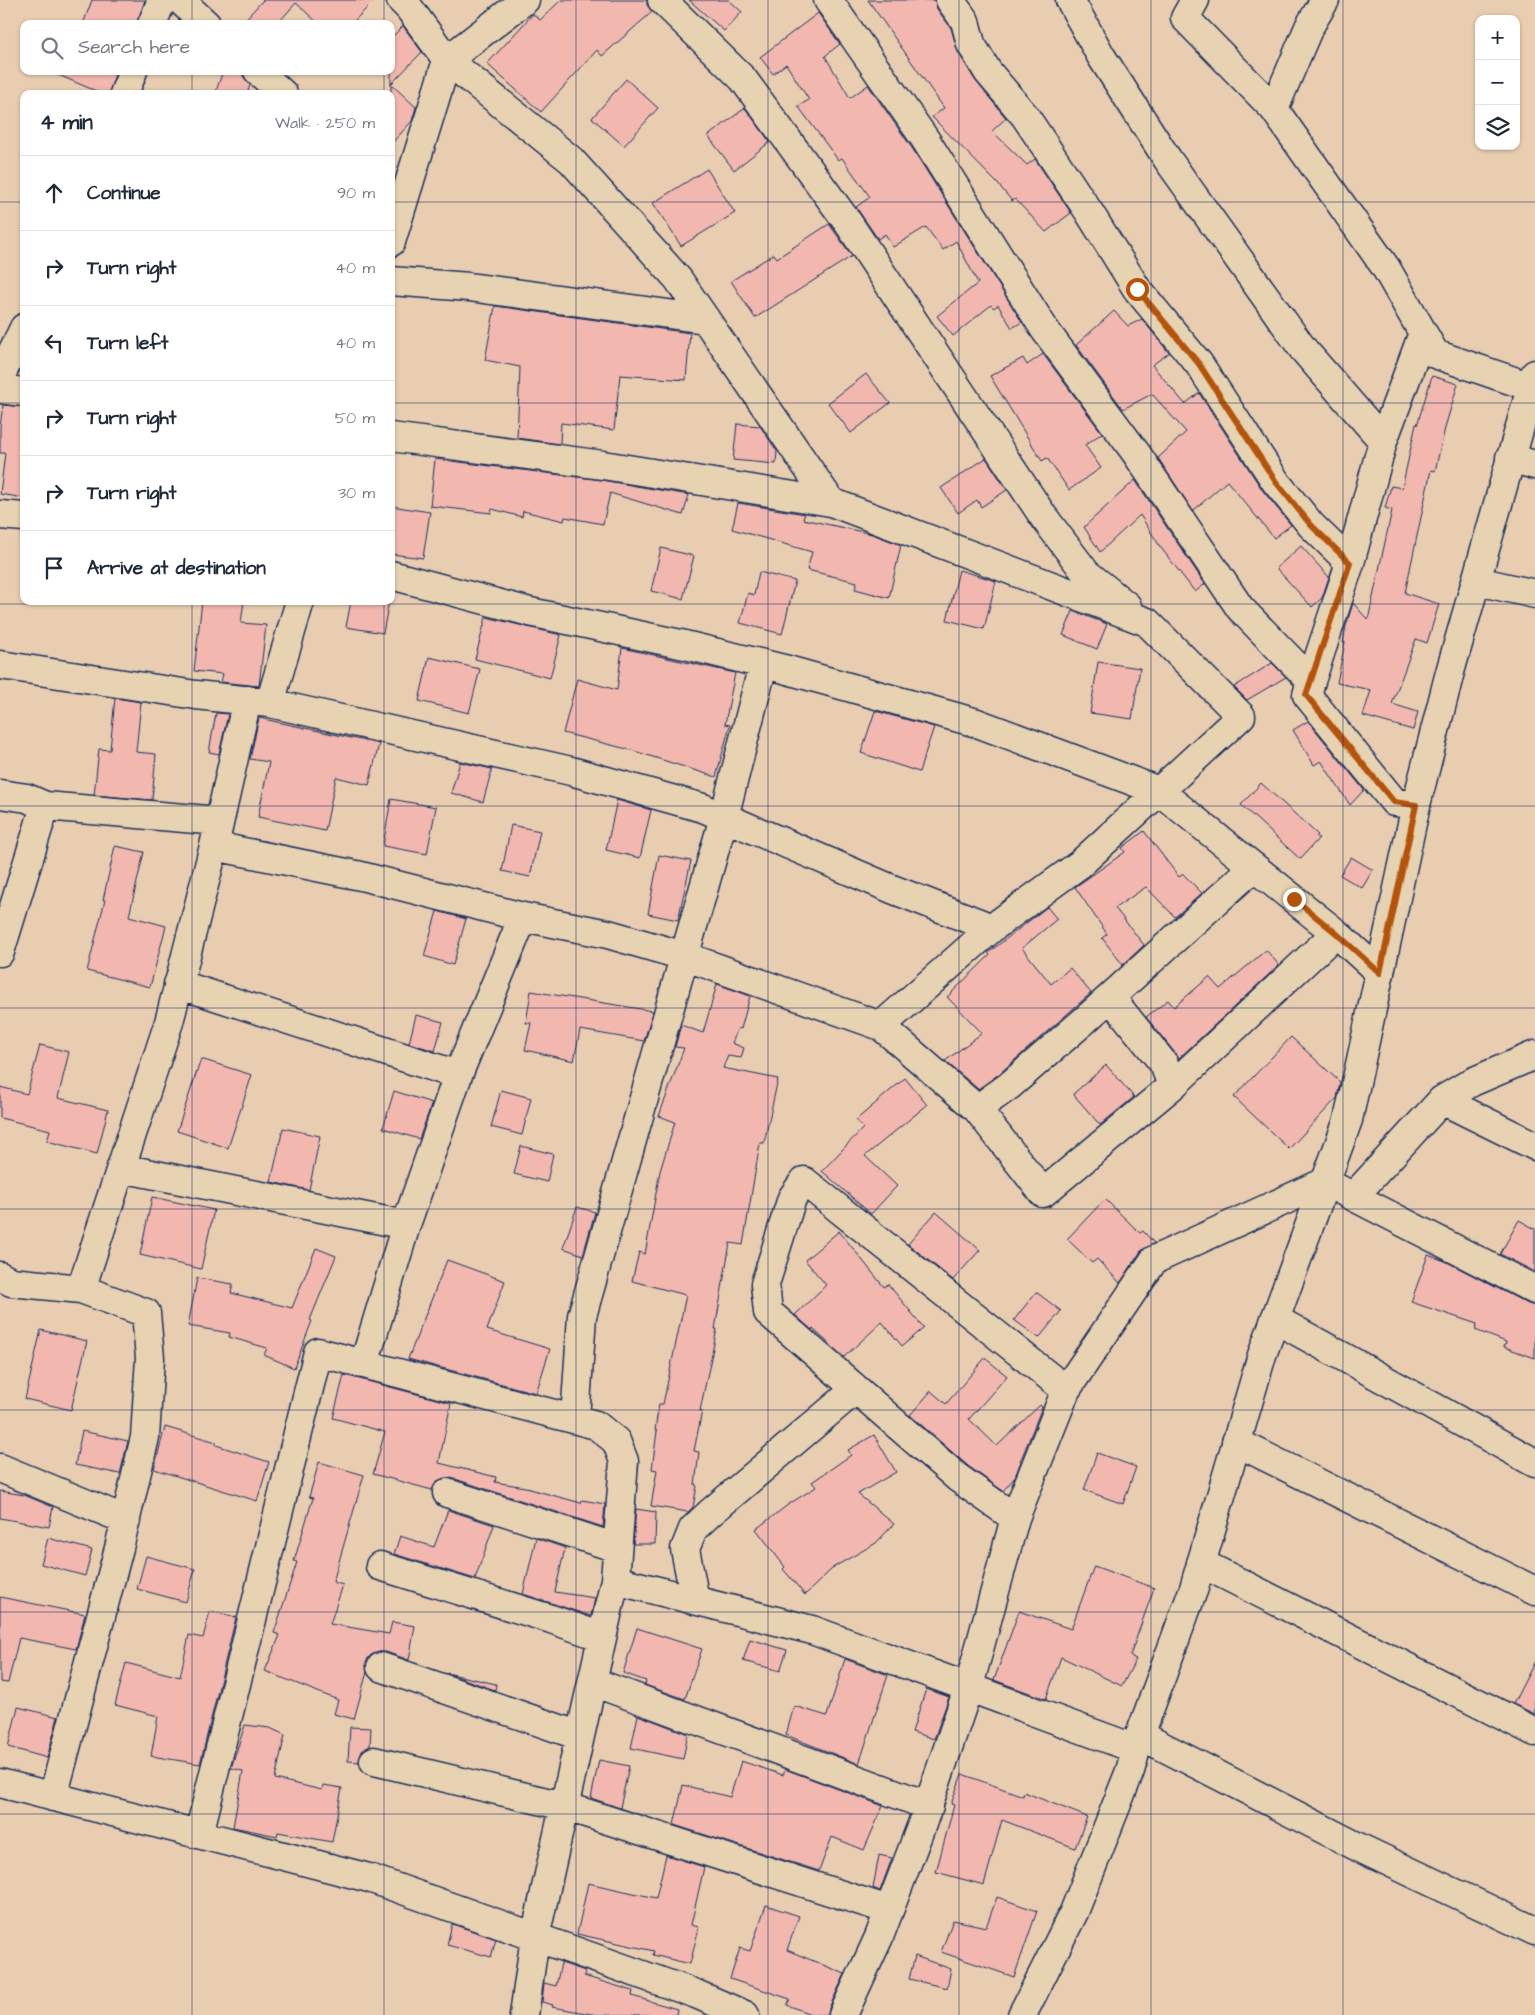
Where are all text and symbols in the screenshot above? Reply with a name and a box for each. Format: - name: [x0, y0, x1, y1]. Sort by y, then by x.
- map controls: [1475, 15, 1520, 150]
- button: +: [1475, 15, 1520, 60]
- search box: [20, 20, 395, 75]
- icon: search: [38, 34, 66, 62]
- text: Search here: [78, 34, 190, 61]
- button: −: [1475, 60, 1520, 105]
- button: layers: [1475, 105, 1520, 150]
- text: 4 min: [40, 108, 93, 137]
- text: Walk · 250 m: [275, 112, 375, 134]
- icon: ahead: [40, 179, 68, 207]
- text: Continue: [87, 180, 161, 207]
- text: 90 m: [337, 182, 375, 204]
- icon: right: [40, 254, 68, 282]
- text: Turn right: [87, 255, 176, 282]
- text: 40 m: [335, 257, 375, 279]
- route start: [1126, 278, 1149, 301]
- icon: left: [40, 329, 68, 357]
- text: Turn left: [87, 330, 168, 357]
- text: 40 m: [335, 332, 375, 354]
- icon: right: [40, 404, 68, 432]
- text: Turn right: [87, 405, 176, 432]
- text: 50 m: [335, 407, 375, 429]
- icon: right: [40, 479, 68, 507]
- text: Turn right: [87, 480, 176, 507]
- text: 30 m: [338, 482, 375, 504]
- icon: arrive: [40, 554, 68, 582]
- text: Arrive at destination: [87, 555, 266, 582]
- route end: [1283, 888, 1306, 911]

